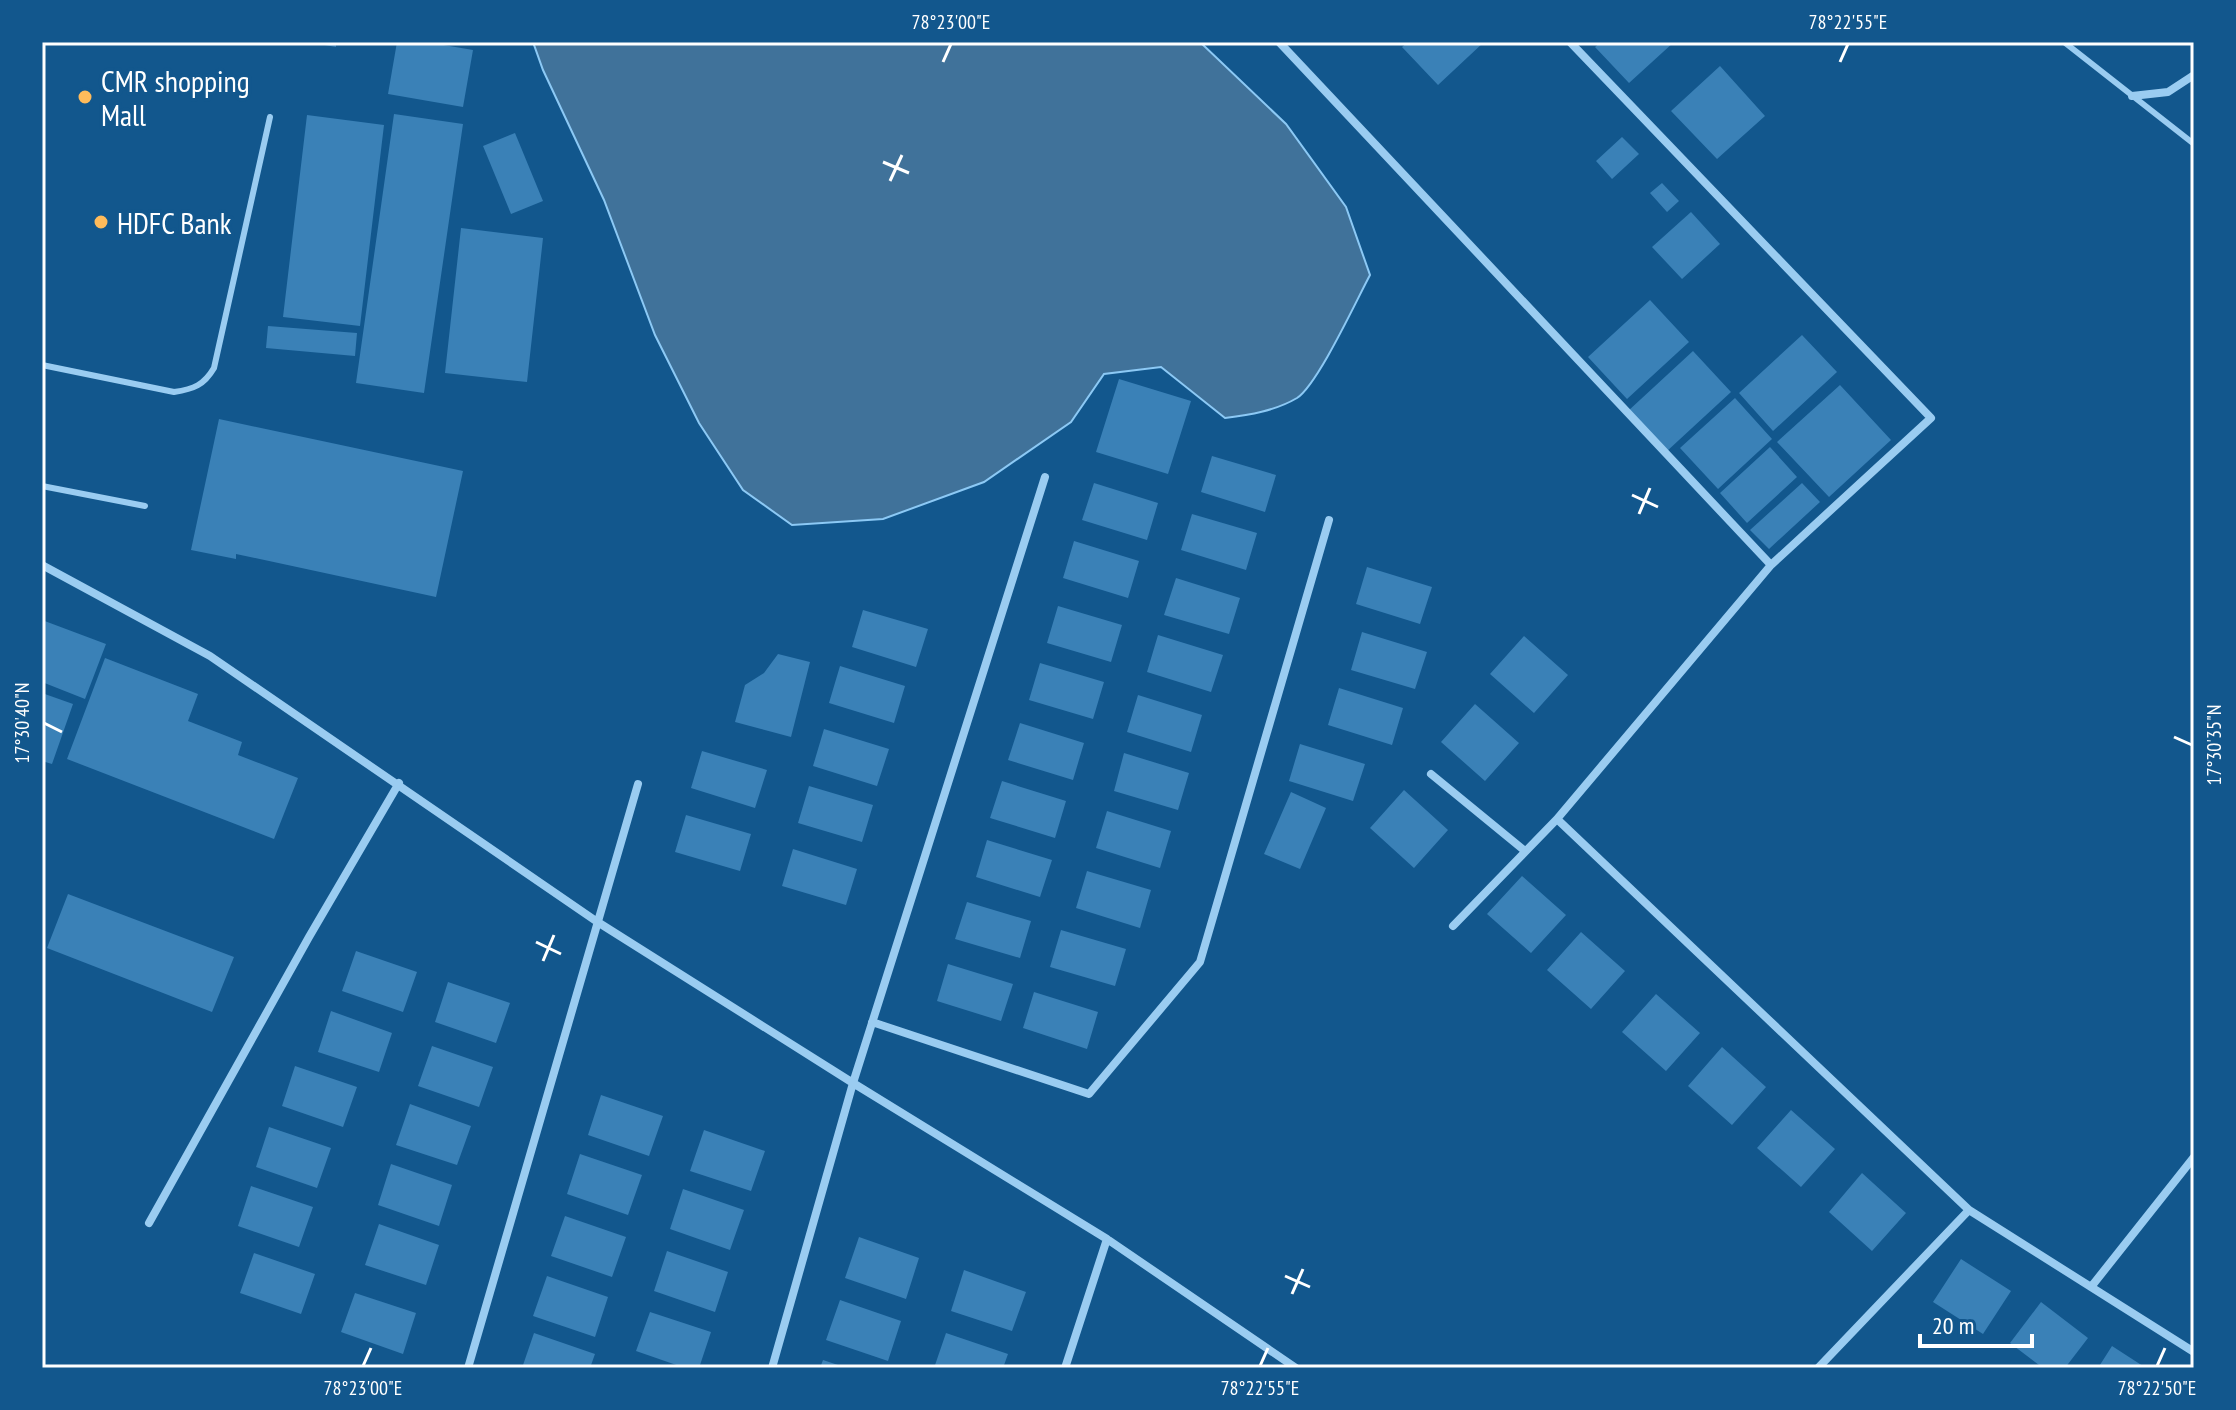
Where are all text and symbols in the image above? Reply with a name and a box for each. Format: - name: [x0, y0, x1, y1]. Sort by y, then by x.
- text: 78°23'00"E: [912, 9, 990, 35]
- text: 78°22'55"E: [1809, 9, 1887, 35]
- place label: CMR shopping Mall: [101, 61, 250, 134]
- marker: CMR shopping Mall: [76, 88, 94, 106]
- place label: HDFC Bank: [117, 203, 232, 242]
- marker: HDFC Bank: [92, 213, 110, 231]
- text: 17°30'40"N: [9, 683, 35, 763]
- text: 17°30'35"N: [2201, 705, 2227, 785]
- scale bar: [1920, 1298, 2032, 1348]
- text: 20 m: [1932, 1310, 1974, 1341]
- text: 78°23'00"E: [324, 1375, 402, 1401]
- text: 78°22'55"E: [1221, 1375, 1299, 1401]
- text: 78°22'50"E: [2118, 1375, 2196, 1401]

